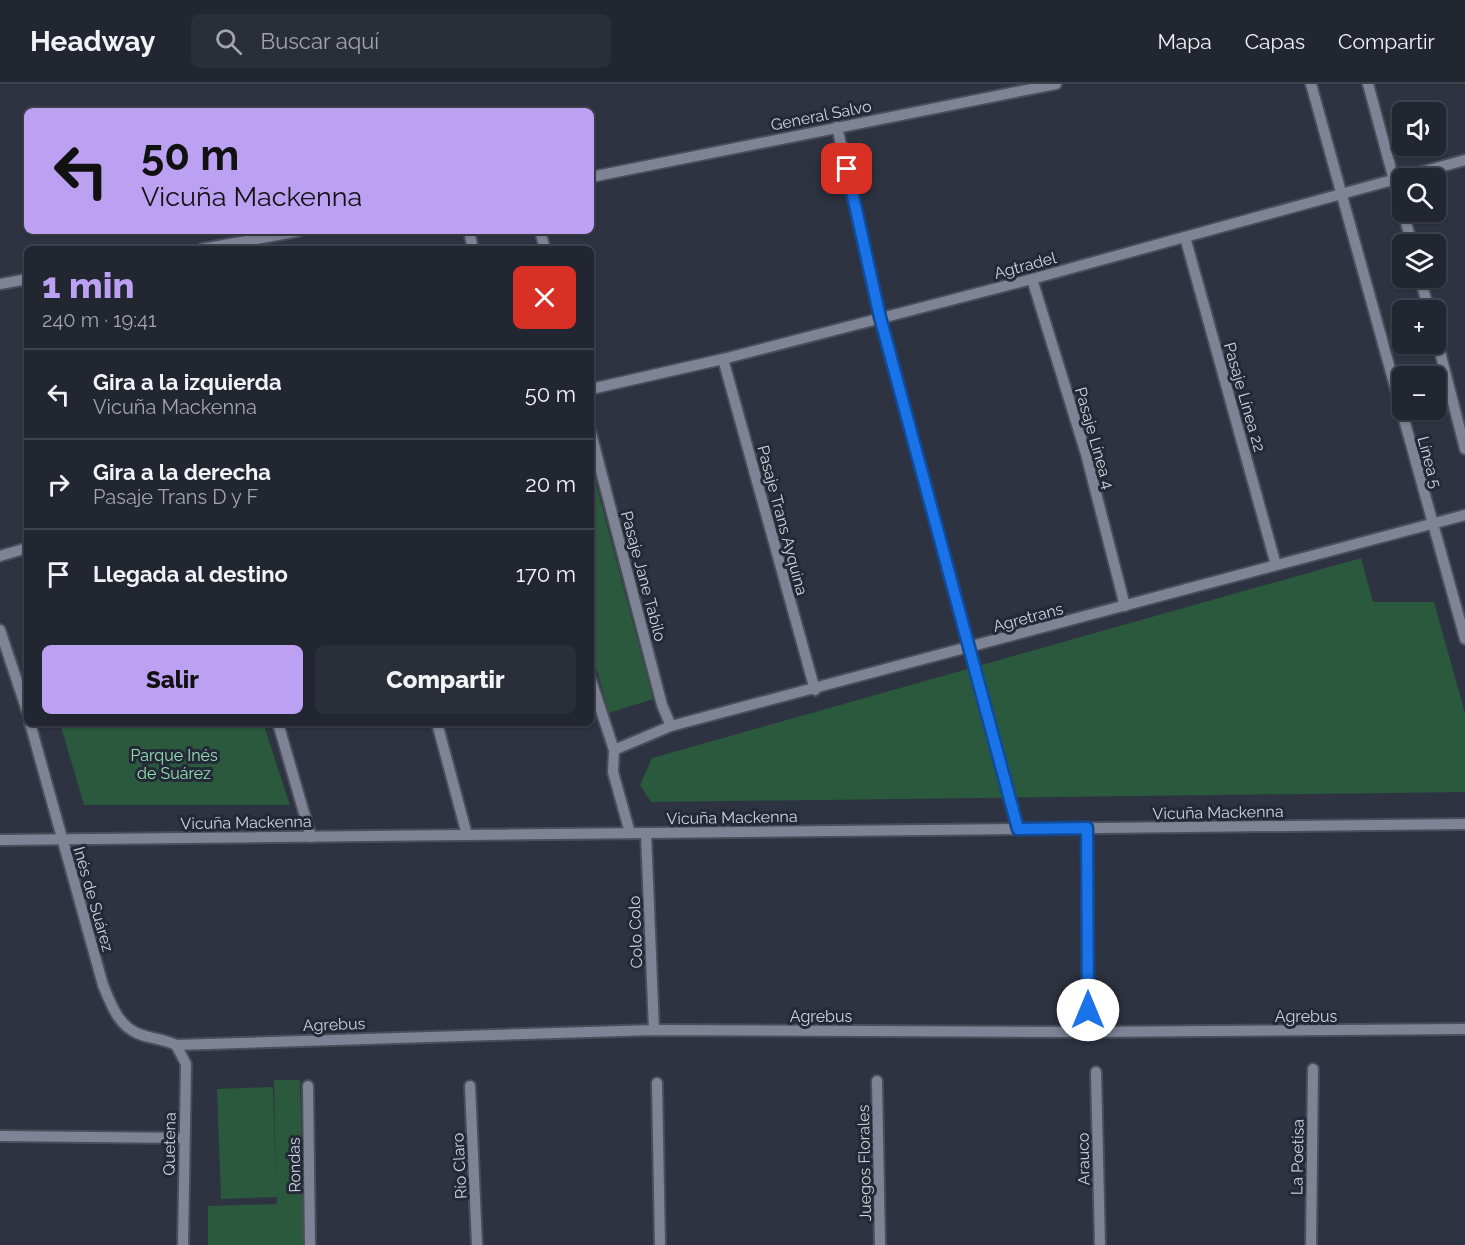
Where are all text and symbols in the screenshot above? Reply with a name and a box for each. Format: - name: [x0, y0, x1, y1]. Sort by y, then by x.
- search box: [191, 14, 611, 68]
- text: Headway: [30, 25, 155, 58]
- icon: search: [212, 25, 245, 58]
- text: Buscar aquí: [260, 28, 379, 54]
- text: Mapa: [1157, 29, 1212, 54]
- text: Capas: [1245, 29, 1305, 54]
- text: Compartir: [1338, 29, 1435, 54]
- street label: General Salvo: [769, 96, 873, 135]
- map controls: [1392, 102, 1446, 420]
- button: sound: [1392, 102, 1446, 156]
- text: 50 m: [141, 131, 239, 180]
- icon: left: [42, 132, 120, 210]
- pin: [821, 143, 872, 194]
- icon: arrive: [830, 152, 863, 185]
- button: search: [1392, 168, 1446, 222]
- text: Vicuña Mackenna: [141, 181, 362, 212]
- button: layers: [1392, 234, 1446, 288]
- street label: Agtradel: [992, 248, 1059, 283]
- text: 1 min: [42, 264, 134, 306]
- button: close: [513, 266, 576, 329]
- button: +: [1392, 300, 1446, 354]
- text: 240 m · 19:41: [42, 308, 157, 332]
- street label: Pasaje Línea 22: [1220, 340, 1269, 454]
- button: −: [1392, 366, 1446, 420]
- text: Gira a la izquierda: [93, 369, 282, 395]
- icon: left: [42, 378, 75, 411]
- text: 50 m: [525, 381, 576, 407]
- street label: Pasaje Línea 4: [1071, 385, 1118, 492]
- text: Vicuña Mackenna: [93, 395, 257, 419]
- street label: Línea 5: [1413, 434, 1446, 490]
- street label: Pasaje Trans Ayquina: [753, 443, 812, 597]
- text: Gira a la derecha: [93, 459, 271, 485]
- icon: right: [42, 468, 75, 501]
- text: 20 m: [525, 471, 576, 497]
- text: Pasaje Trans D y F: [93, 485, 258, 509]
- street label: Pasaje Jane Tabilo: [617, 509, 670, 643]
- icon: arrive: [42, 558, 75, 591]
- text: Llegada al destino: [93, 561, 288, 587]
- text: 170 m: [516, 561, 576, 587]
- street label: Agretrans: [991, 599, 1066, 636]
- button: Salir: [42, 645, 303, 714]
- button: Compartir: [315, 645, 576, 714]
- park label: Parque Inés de Suárez: [130, 746, 218, 783]
- street label: Vicuña Mackenna: [1152, 802, 1284, 823]
- street label: Vicuña Mackenna: [666, 807, 798, 828]
- street label: Vicuña Mackenna: [180, 812, 312, 833]
- street label: Inés de Suárez: [69, 844, 118, 954]
- street label: Colo Colo: [625, 895, 646, 969]
- position arrow: [1056, 978, 1120, 1042]
- street label: Agrebus: [790, 1007, 852, 1026]
- street label: Agrebus: [1275, 1007, 1337, 1026]
- street label: Agrebus: [303, 1014, 366, 1035]
- street label: Juegos Florales: [854, 1104, 875, 1222]
- street label: Quetena: [159, 1112, 180, 1176]
- street label: La Poetisa: [1287, 1119, 1308, 1195]
- street label: Río Claro: [448, 1132, 471, 1200]
- street label: Arauco: [1074, 1132, 1093, 1186]
- street label: Rondas: [285, 1137, 304, 1193]

